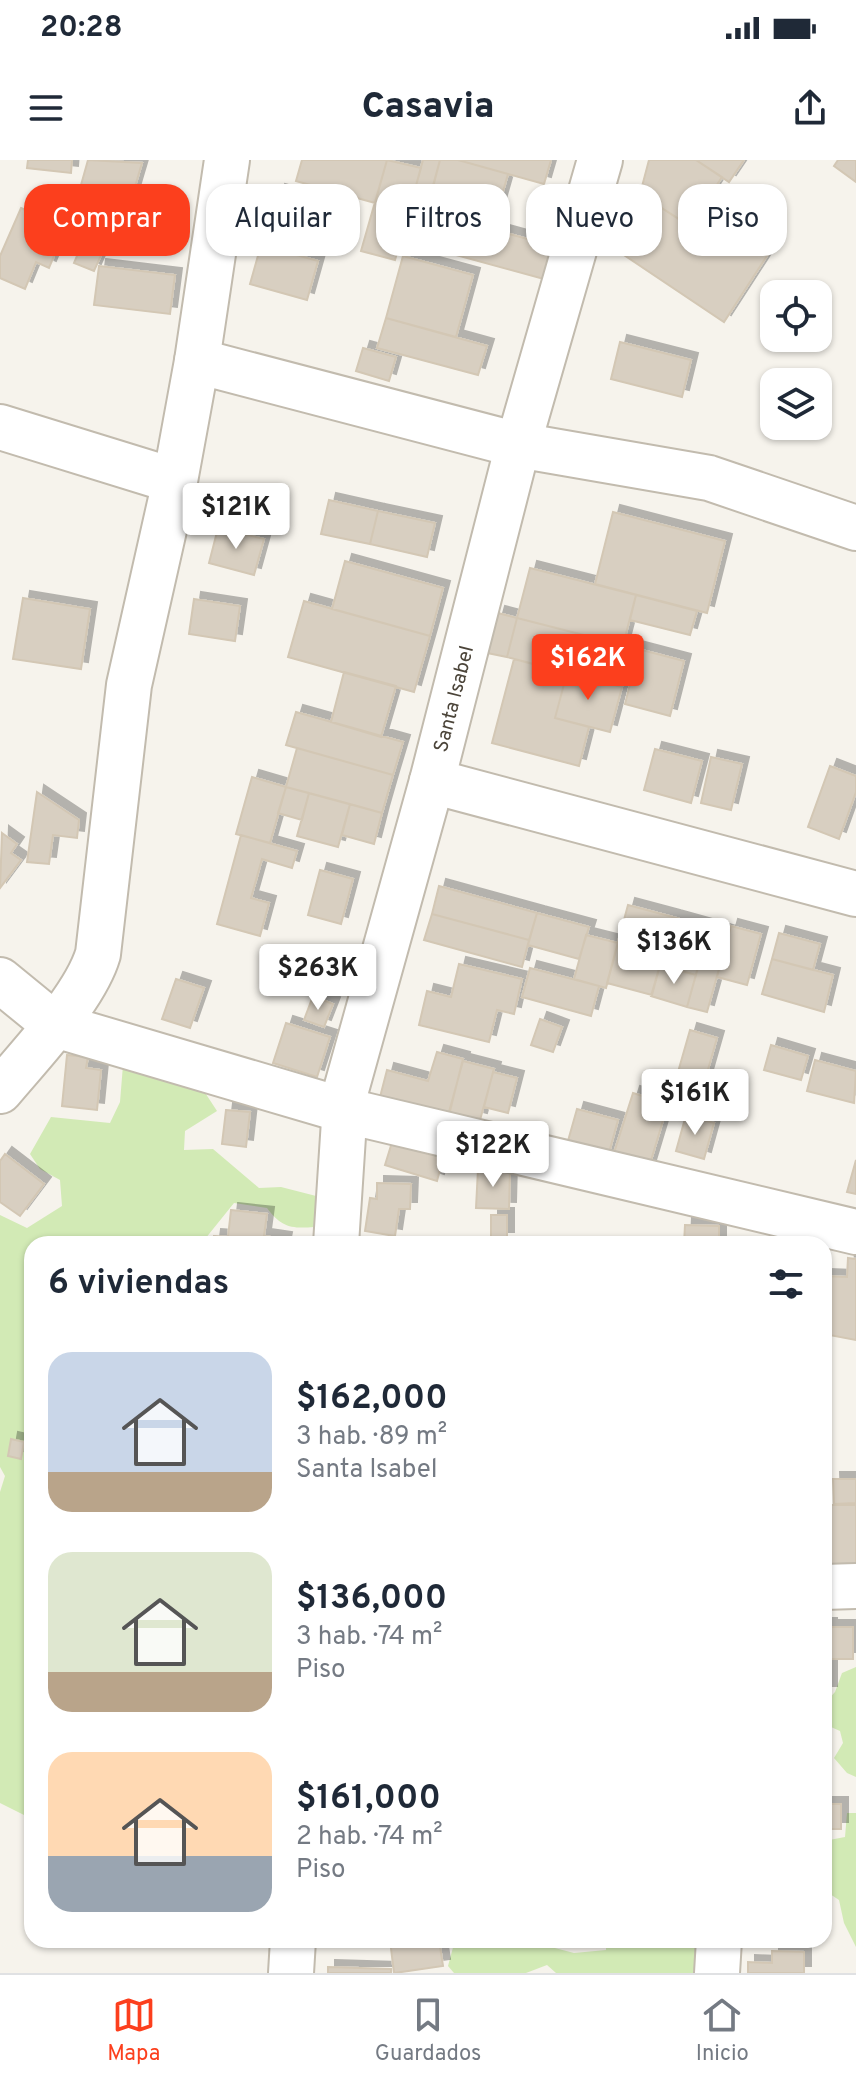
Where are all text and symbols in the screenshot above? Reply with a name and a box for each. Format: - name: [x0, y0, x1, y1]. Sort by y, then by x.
- text: 20:28: [40, 10, 123, 47]
- text: Casavia: [362, 85, 494, 131]
- icon: menu: [24, 86, 68, 130]
- icon: share: [788, 86, 832, 130]
- chip: Comprar: [24, 184, 190, 256]
- chip: Alquilar: [206, 184, 360, 256]
- chip: Filtros: [376, 184, 510, 256]
- chip: Nuevo: [526, 184, 662, 256]
- chip: Piso: [678, 184, 787, 256]
- map controls: [760, 280, 832, 440]
- button: locate: [760, 280, 832, 352]
- button: layers: [760, 368, 832, 440]
- pin: $121K: [180, 483, 292, 551]
- text: $121K: [201, 492, 271, 525]
- pin: $162K: [532, 634, 644, 702]
- street label: Santa Isabel: [429, 643, 481, 755]
- text: $162K: [550, 643, 626, 676]
- pin: $136K: [618, 918, 730, 986]
- text: $136K: [636, 927, 712, 960]
- pin: $263K: [262, 944, 374, 1012]
- text: $263K: [277, 953, 359, 986]
- pin: $161K: [639, 1069, 751, 1137]
- text: $161K: [660, 1078, 730, 1111]
- pin: $122K: [437, 1121, 549, 1189]
- text: $122K: [455, 1130, 531, 1163]
- icon: filters: [764, 1262, 808, 1306]
- text: 6 viviendas: [48, 1263, 229, 1306]
- text: $162,000: [296, 1378, 448, 1421]
- icon: home: [112, 1384, 208, 1480]
- text: 3 hab. · 89 m²: [296, 1421, 447, 1454]
- text: Santa Isabel: [296, 1454, 437, 1487]
- text: $136,000: [296, 1578, 447, 1621]
- icon: home: [112, 1584, 208, 1680]
- text: 3 hab. · 74 m²: [296, 1621, 442, 1654]
- text: Piso: [296, 1654, 345, 1687]
- text: $161,000: [296, 1778, 441, 1821]
- icon: home: [112, 1784, 208, 1880]
- text: 2 hab. · 74 m²: [296, 1821, 443, 1854]
- text: Piso: [296, 1854, 345, 1887]
- tab: Mapa: [107, 1993, 160, 2068]
- tab: Guardados: [375, 1993, 481, 2068]
- tab: Inicio: [696, 1993, 749, 2068]

